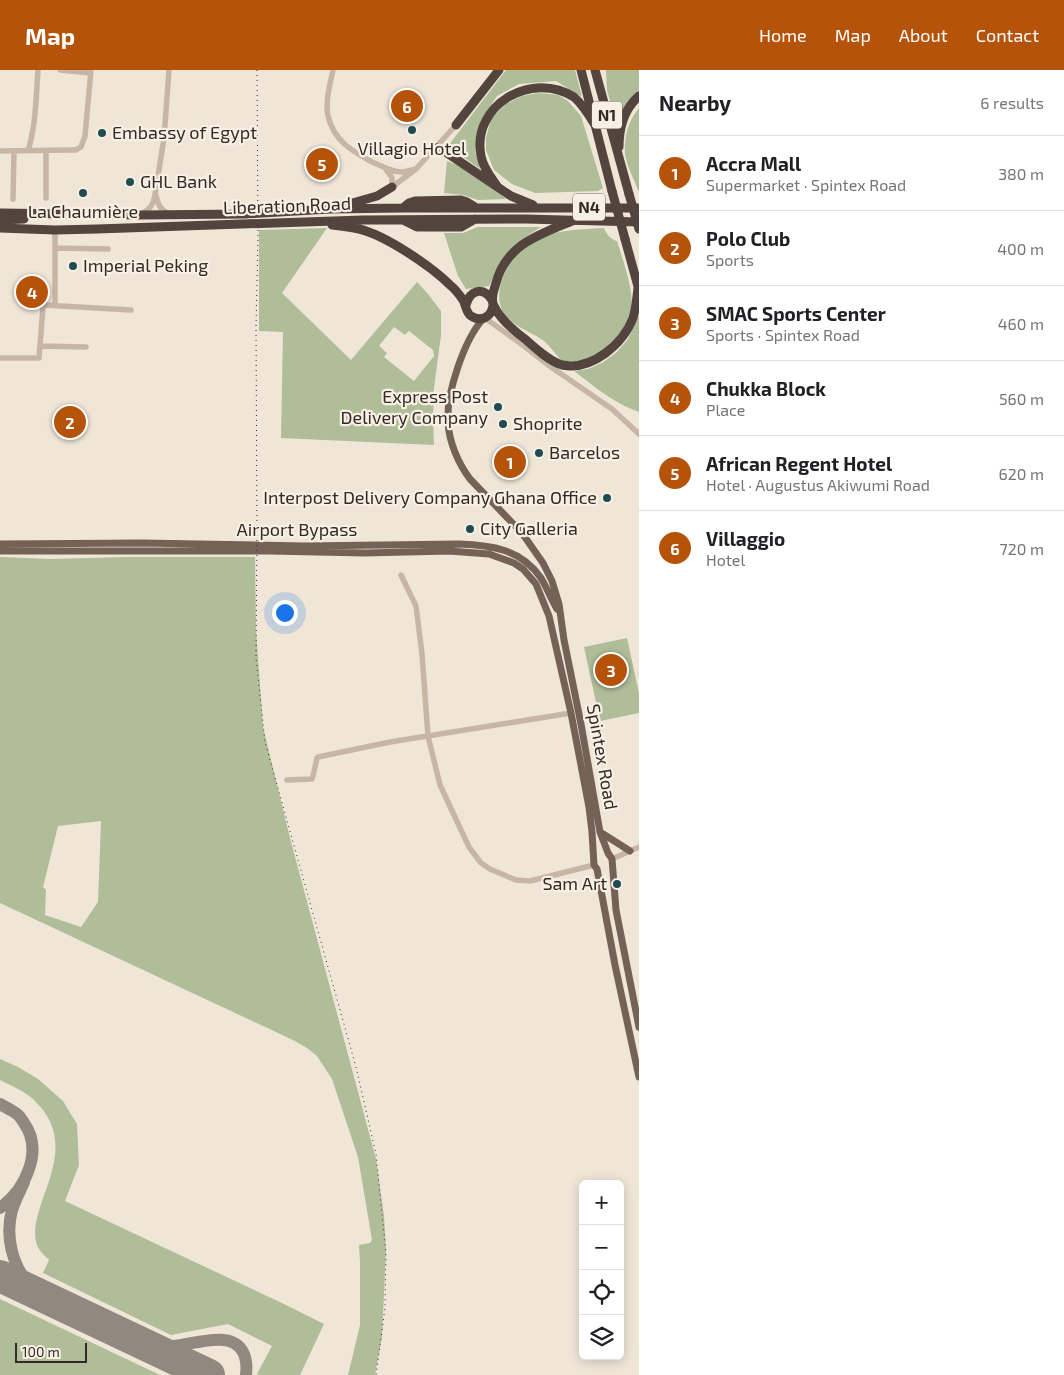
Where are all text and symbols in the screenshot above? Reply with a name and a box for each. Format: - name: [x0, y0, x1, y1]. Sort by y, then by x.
- text: Map: [25, 21, 75, 50]
- text: Home: [759, 24, 807, 46]
- text: Map: [835, 24, 871, 46]
- text: About: [899, 24, 948, 46]
- text: Contact: [976, 24, 1039, 46]
- pin: 6: [391, 87, 423, 125]
- text: Nearby: [659, 90, 731, 115]
- text: 6 results: [980, 93, 1044, 112]
- road number: N1: [592, 102, 622, 128]
- place label: Embassy of Egypt: [112, 121, 257, 143]
- marker: Villagio Hotel: [406, 124, 418, 136]
- marker: Embassy of Egypt: [96, 127, 108, 139]
- place label: Villagio Hotel: [358, 137, 467, 159]
- pin: 5: [306, 145, 338, 183]
- text: Accra Mall: [706, 152, 801, 175]
- text: 1: [672, 164, 678, 183]
- text: 380 m: [998, 164, 1044, 183]
- place label: GHL Bank: [140, 170, 217, 192]
- text: Supermarket · Spintex Road: [706, 175, 906, 194]
- marker: GHL Bank: [124, 176, 136, 188]
- marker: La Chaumière: [77, 187, 89, 199]
- street label: Liberation Road: [223, 192, 351, 218]
- road number: N4: [573, 194, 605, 220]
- place label: La Chaumière: [28, 200, 138, 222]
- text: Polo Club: [706, 227, 790, 250]
- text: 2: [670, 239, 680, 258]
- text: 400 m: [997, 239, 1044, 258]
- text: Sports: [706, 250, 754, 269]
- place label: Imperial Peking: [83, 254, 208, 276]
- marker: Imperial Peking: [67, 260, 79, 272]
- pin: 4: [16, 273, 48, 311]
- text: SMAC Sports Center: [706, 302, 886, 325]
- text: 3: [670, 314, 680, 333]
- text: 460 m: [998, 314, 1044, 333]
- text: Sports · Spintex Road: [706, 325, 860, 344]
- text: Chukka Block: [706, 377, 826, 400]
- place label: Express Post Delivery Company: [341, 385, 488, 428]
- text: 4: [670, 389, 680, 408]
- text: 560 m: [999, 389, 1044, 408]
- text: Place: [706, 400, 745, 419]
- marker: Express Post Delivery Company: [492, 401, 504, 413]
- pin: 2: [54, 403, 86, 441]
- place label: Shoprite: [513, 412, 582, 434]
- marker: Shoprite: [497, 418, 509, 430]
- place label: Barcelos: [549, 441, 620, 463]
- pin: 1: [494, 443, 526, 481]
- marker: Barcelos: [533, 447, 545, 459]
- text: African Regent Hotel: [706, 452, 892, 475]
- text: 5: [671, 464, 679, 483]
- text: 620 m: [999, 464, 1044, 483]
- text: Hotel · Augustus Akiwumi Road: [706, 475, 930, 494]
- place label: Interpost Delivery Company Ghana Office: [263, 486, 597, 508]
- marker: Interpost Delivery Company Ghana Office: [601, 492, 613, 504]
- place label: City Galleria: [480, 517, 578, 539]
- street label: Airport Bypass: [237, 518, 357, 540]
- marker: City Galleria: [464, 523, 476, 535]
- text: Villaggio: [706, 527, 785, 550]
- text: 6: [670, 539, 680, 558]
- text: 720 m: [1000, 539, 1044, 558]
- text: Hotel: [706, 550, 745, 569]
- your location: [272, 600, 298, 626]
- pin: 3: [595, 651, 627, 689]
- street label: Spintex Road: [583, 702, 623, 811]
- place label: Sam Art: [542, 872, 607, 894]
- marker: Sam Art: [611, 878, 623, 890]
- map controls: [579, 1180, 624, 1360]
- button: +: [579, 1180, 624, 1225]
- button: −: [579, 1225, 624, 1270]
- button: locate: [579, 1270, 624, 1315]
- button: layers: [579, 1315, 624, 1360]
- scale bar: [15, 1340, 88, 1363]
- text: 100 m: [22, 1343, 60, 1360]

